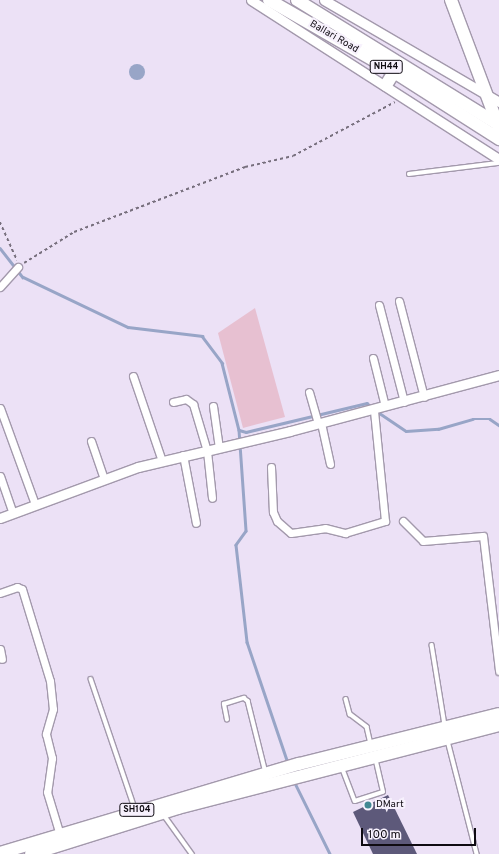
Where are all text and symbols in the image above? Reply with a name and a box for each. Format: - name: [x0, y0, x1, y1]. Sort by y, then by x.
- street label: Ballari Road: [307, 18, 361, 56]
- road number: NH44: [369, 60, 403, 74]
- place label: DMart: [376, 799, 404, 811]
- marker: DMart: [363, 800, 373, 810]
- road number: SH104: [119, 803, 155, 817]
- scale bar: [363, 820, 478, 846]
- text: 100 m: [368, 827, 401, 843]

